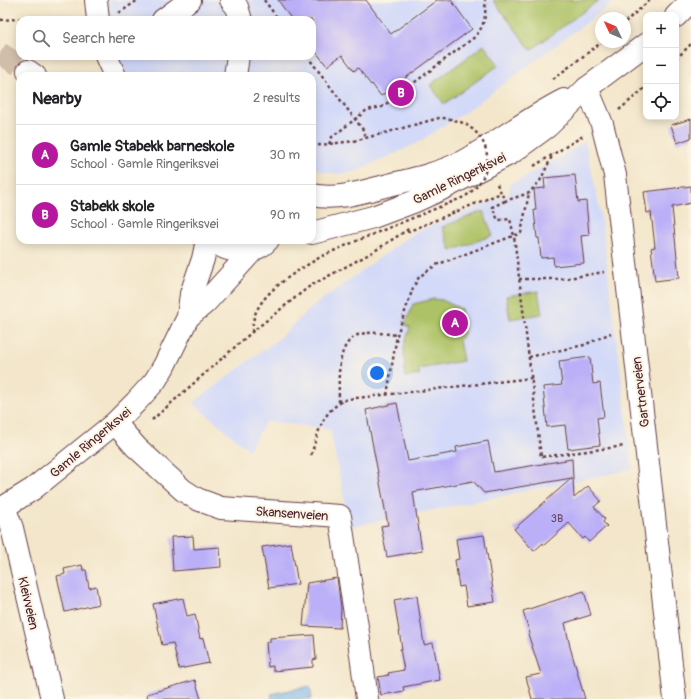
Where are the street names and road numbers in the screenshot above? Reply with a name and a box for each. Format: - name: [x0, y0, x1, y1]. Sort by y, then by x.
- street label: Gamle Ringeriksvei: [410, 150, 508, 208]
- street label: Gartnerveien: [629, 356, 653, 428]
- street label: Gamle Ringeriksvei: [47, 404, 135, 481]
- street label: Skansenveien: [255, 503, 329, 525]
- street label: Kleivveien: [14, 575, 42, 631]

